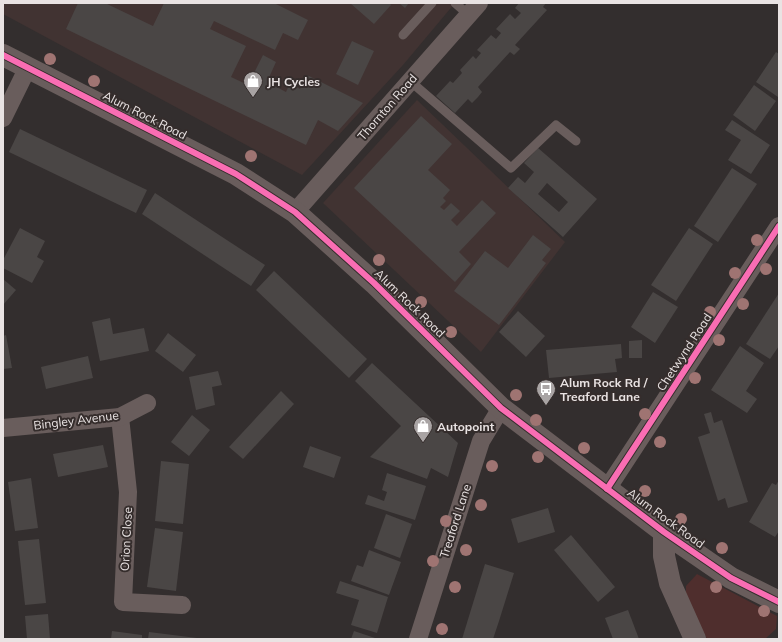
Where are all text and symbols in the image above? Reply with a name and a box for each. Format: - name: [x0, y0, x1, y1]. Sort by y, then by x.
- shop icon: JH Cycles: [242, 70, 264, 98]
- street label: Thornton Road: [354, 71, 420, 143]
- place label: JH Cycles: [267, 74, 320, 89]
- street label: Alum Rock Road: [101, 87, 189, 143]
- street label: Alum Rock Road: [372, 266, 448, 340]
- street label: Chetwynd Road: [653, 310, 715, 394]
- place label: Alum Rock Rd / Treaford Lane: [560, 375, 649, 404]
- bus stop icon: Alum Rock Rd / Treaford Lane: [535, 378, 557, 406]
- street label: Bingley Avenue: [32, 407, 120, 433]
- shop icon: Autopoint: [412, 415, 434, 443]
- place label: Autopoint: [437, 419, 495, 434]
- street label: Treaford Lane: [436, 482, 474, 560]
- street label: Alum Rock Road: [624, 485, 708, 551]
- street label: Orion Close: [117, 507, 135, 571]

